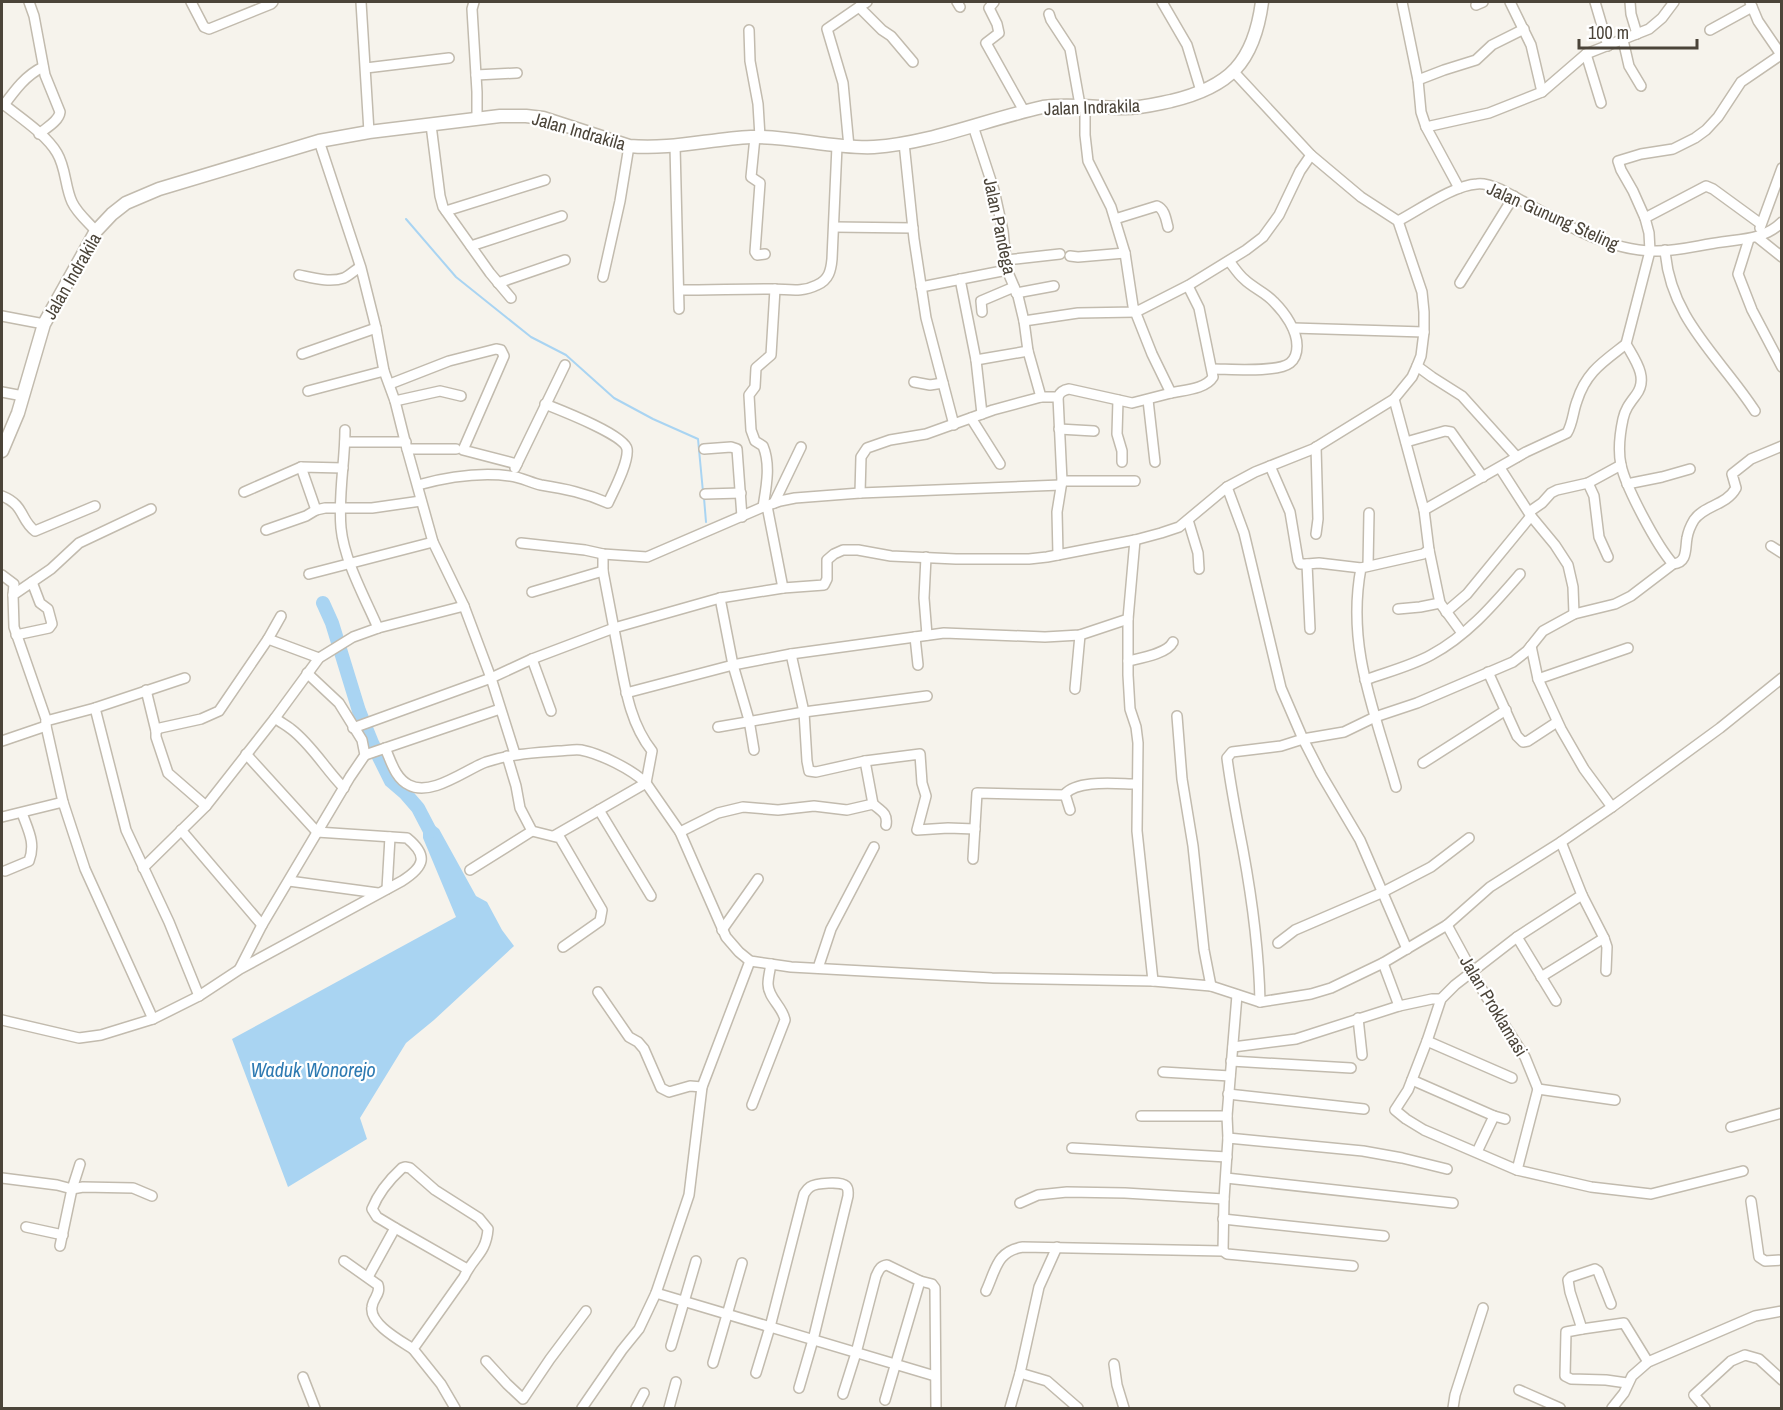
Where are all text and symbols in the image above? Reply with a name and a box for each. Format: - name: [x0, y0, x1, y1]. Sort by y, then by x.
- scale bar: [1579, 12, 1698, 50]
- text: 100 m: [1588, 20, 1629, 45]
- street label: Jalan Indrakila: [1044, 93, 1140, 121]
- street label: Jalan Indrakila: [529, 106, 629, 156]
- street label: Jalan Pandega: [978, 175, 1022, 277]
- street label: Jalan Gunung Steling: [1483, 176, 1624, 257]
- street label: Jalan Indrakila: [37, 228, 107, 324]
- street label: Jalan Proklamasi: [1454, 951, 1534, 1061]
- water label: Waduk Wonorejo: [250, 1056, 376, 1083]

